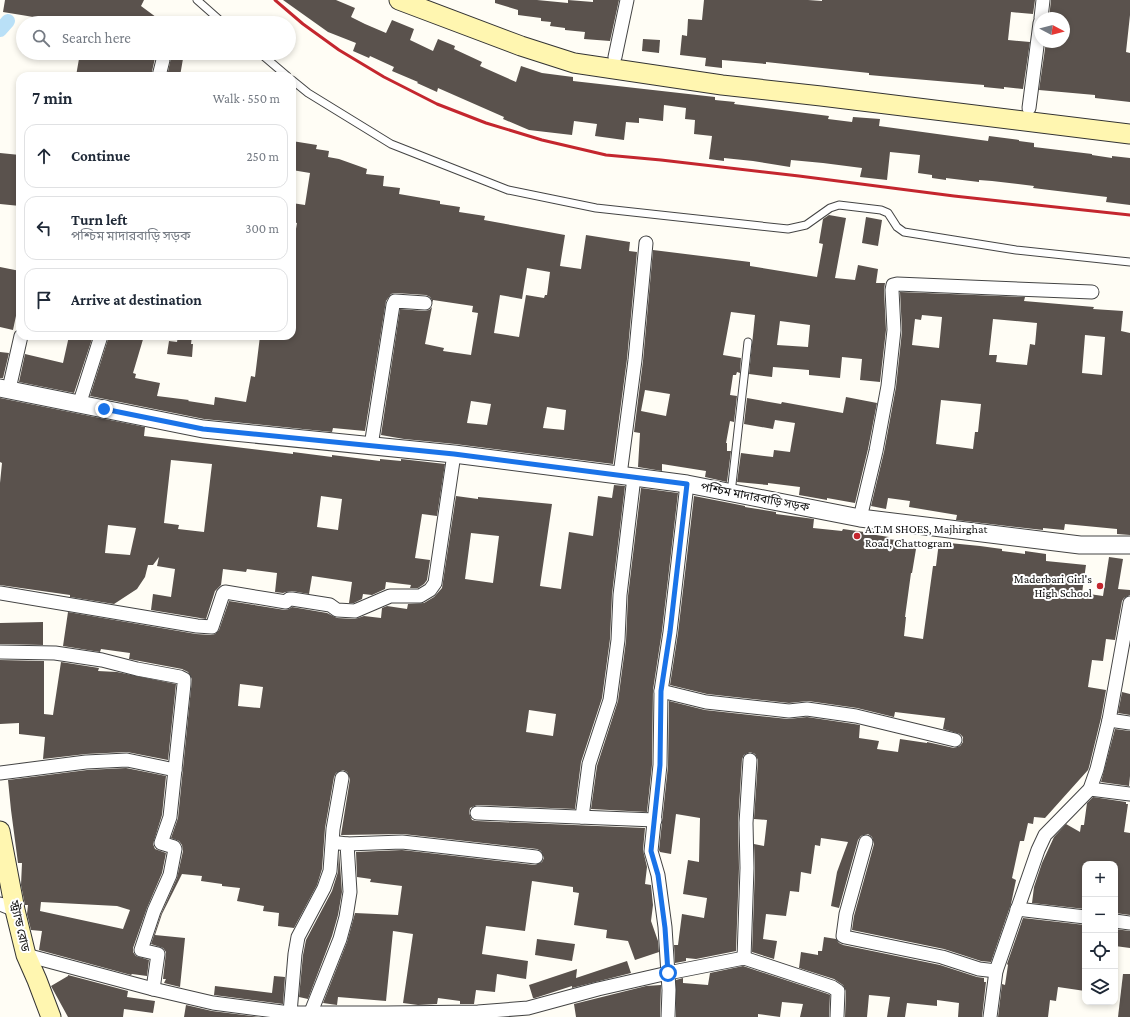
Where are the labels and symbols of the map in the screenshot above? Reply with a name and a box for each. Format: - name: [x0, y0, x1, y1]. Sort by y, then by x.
- north arrow: [1034, 12, 1070, 48]
- route end: [95, 400, 113, 418]
- street label: পশ্চিম মাদারবাড়ি সড়ক: [699, 479, 811, 514]
- place label: A.T.M SHOES, Majhirghat Road, Chattogram: [865, 522, 989, 550]
- marker: A.T.M SHOES, Majhirghat Road, Chattogram: [852, 531, 862, 541]
- place label: Maderbari Girl's High School: [1014, 572, 1092, 600]
- marker: Maderbari Girl's High School: [1095, 581, 1105, 591]
- street label: স্ট্র্যান্ড রোড: [7, 898, 34, 953]
- route start: [659, 964, 677, 982]

